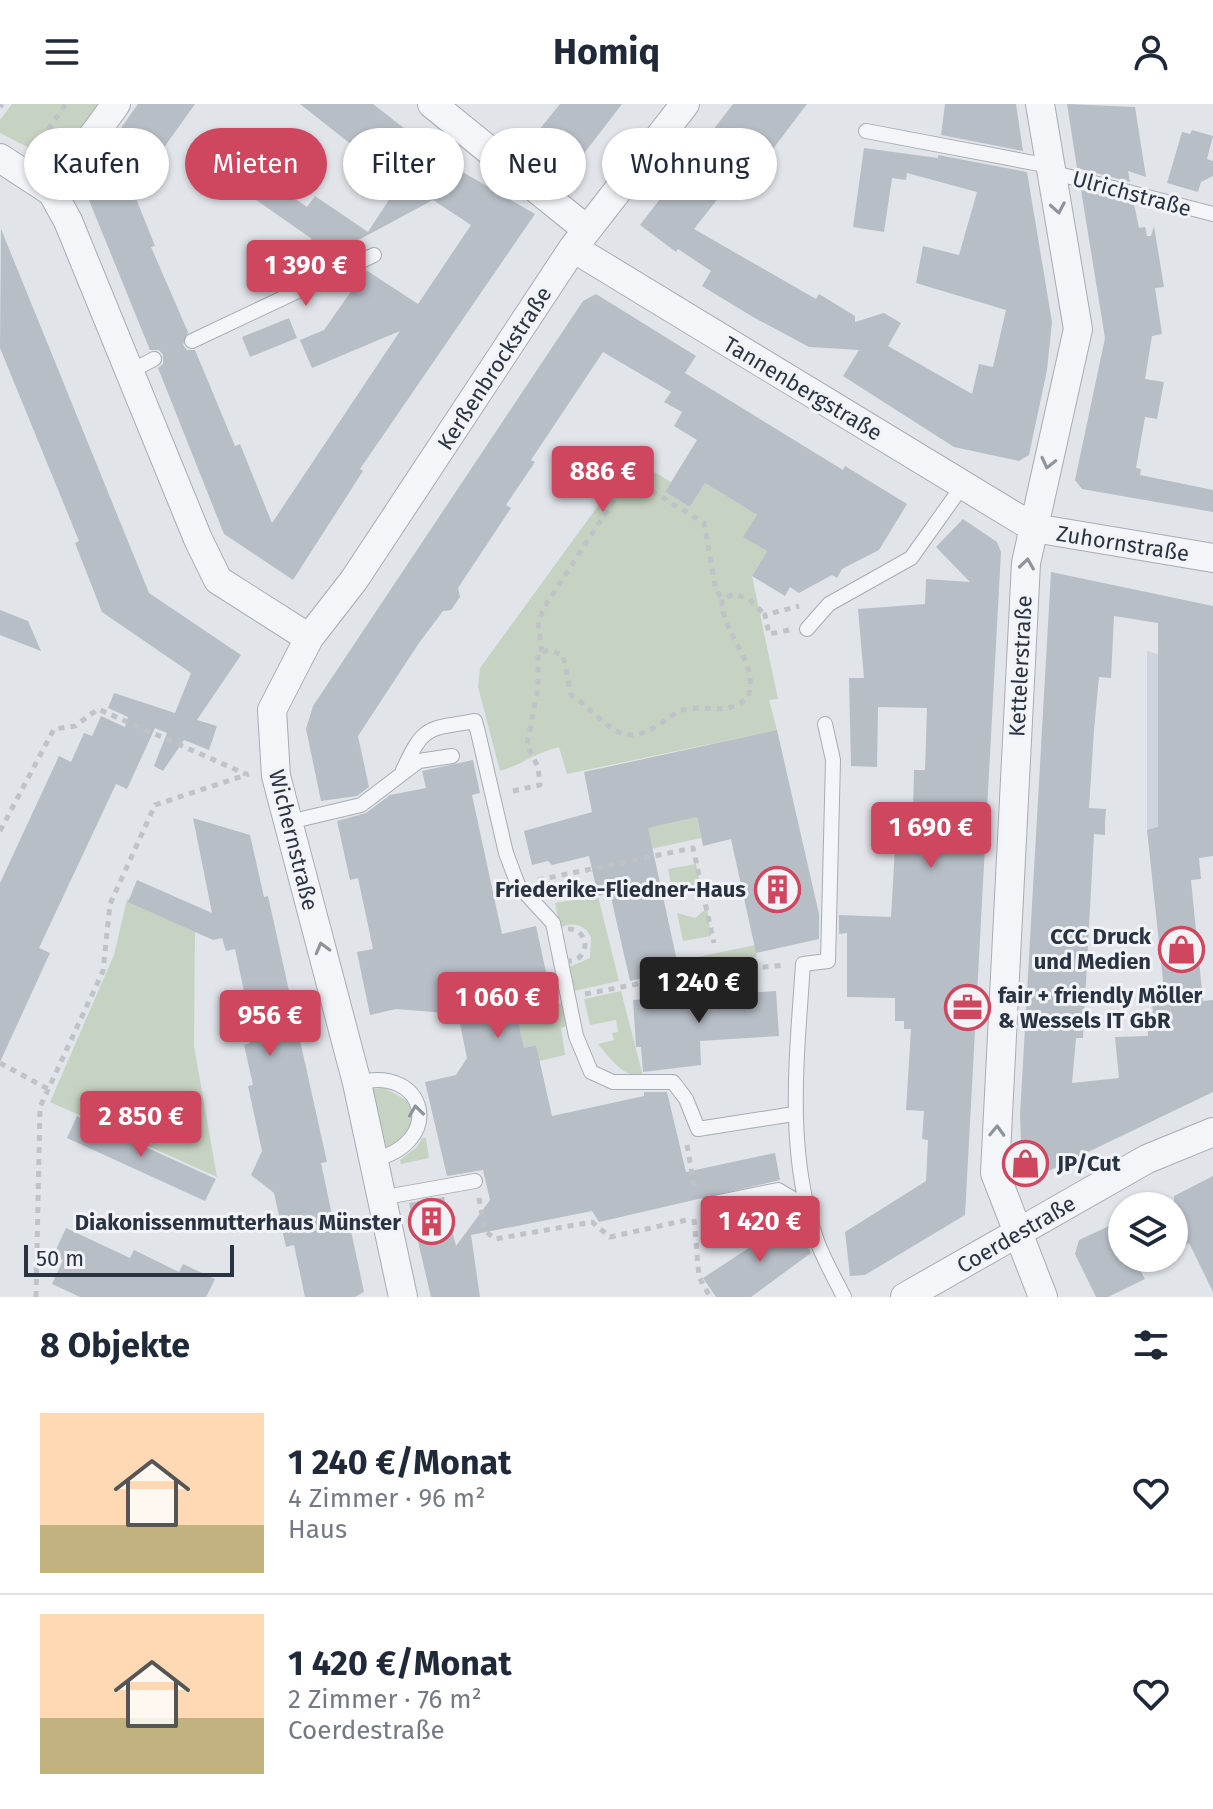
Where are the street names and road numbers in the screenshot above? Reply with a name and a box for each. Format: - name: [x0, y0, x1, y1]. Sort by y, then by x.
- street label: Ulrichstraße: [1069, 165, 1194, 222]
- street label: Kerßenbrockstraße: [432, 281, 557, 455]
- street label: Tannenbergstraße: [718, 330, 887, 446]
- street label: Zuhornstraße: [1055, 520, 1191, 567]
- street label: Kettelerstraße: [1003, 595, 1038, 737]
- street label: Wichernstraße: [263, 767, 324, 913]
- street label: Coerdestraße: [952, 1190, 1080, 1279]

